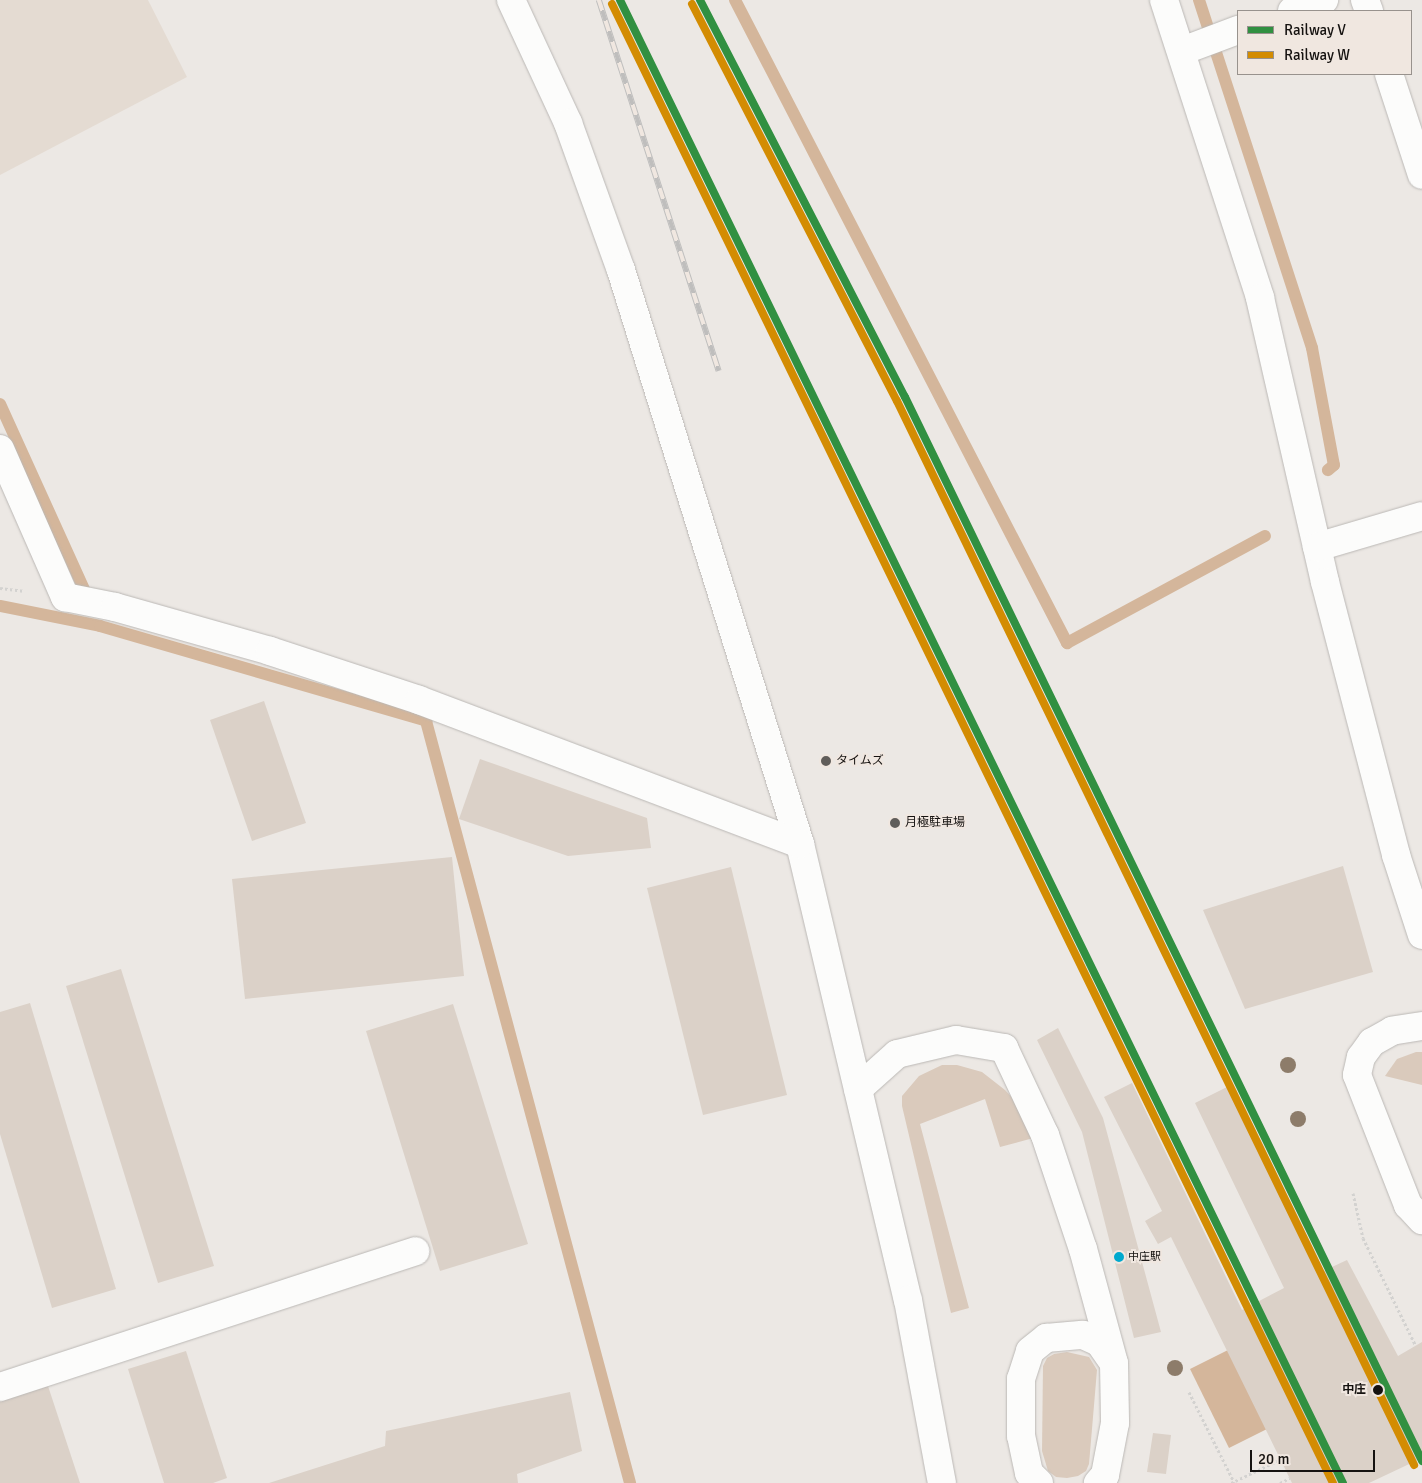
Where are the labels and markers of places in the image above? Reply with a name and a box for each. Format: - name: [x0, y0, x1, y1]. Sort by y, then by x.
- place label: タイムズ: [836, 754, 884, 768]
- marker: タイムズ: [820, 755, 832, 767]
- place label: 月極駐車場: [905, 816, 965, 830]
- marker: 月極駐車場: [889, 817, 901, 829]
- place label: 中庄駅: [1128, 1250, 1161, 1264]
- marker: 中庄駅: [1114, 1252, 1124, 1262]
- marker: 中庄: [1369, 1381, 1387, 1399]
- place label: 中庄: [1342, 1383, 1366, 1397]

